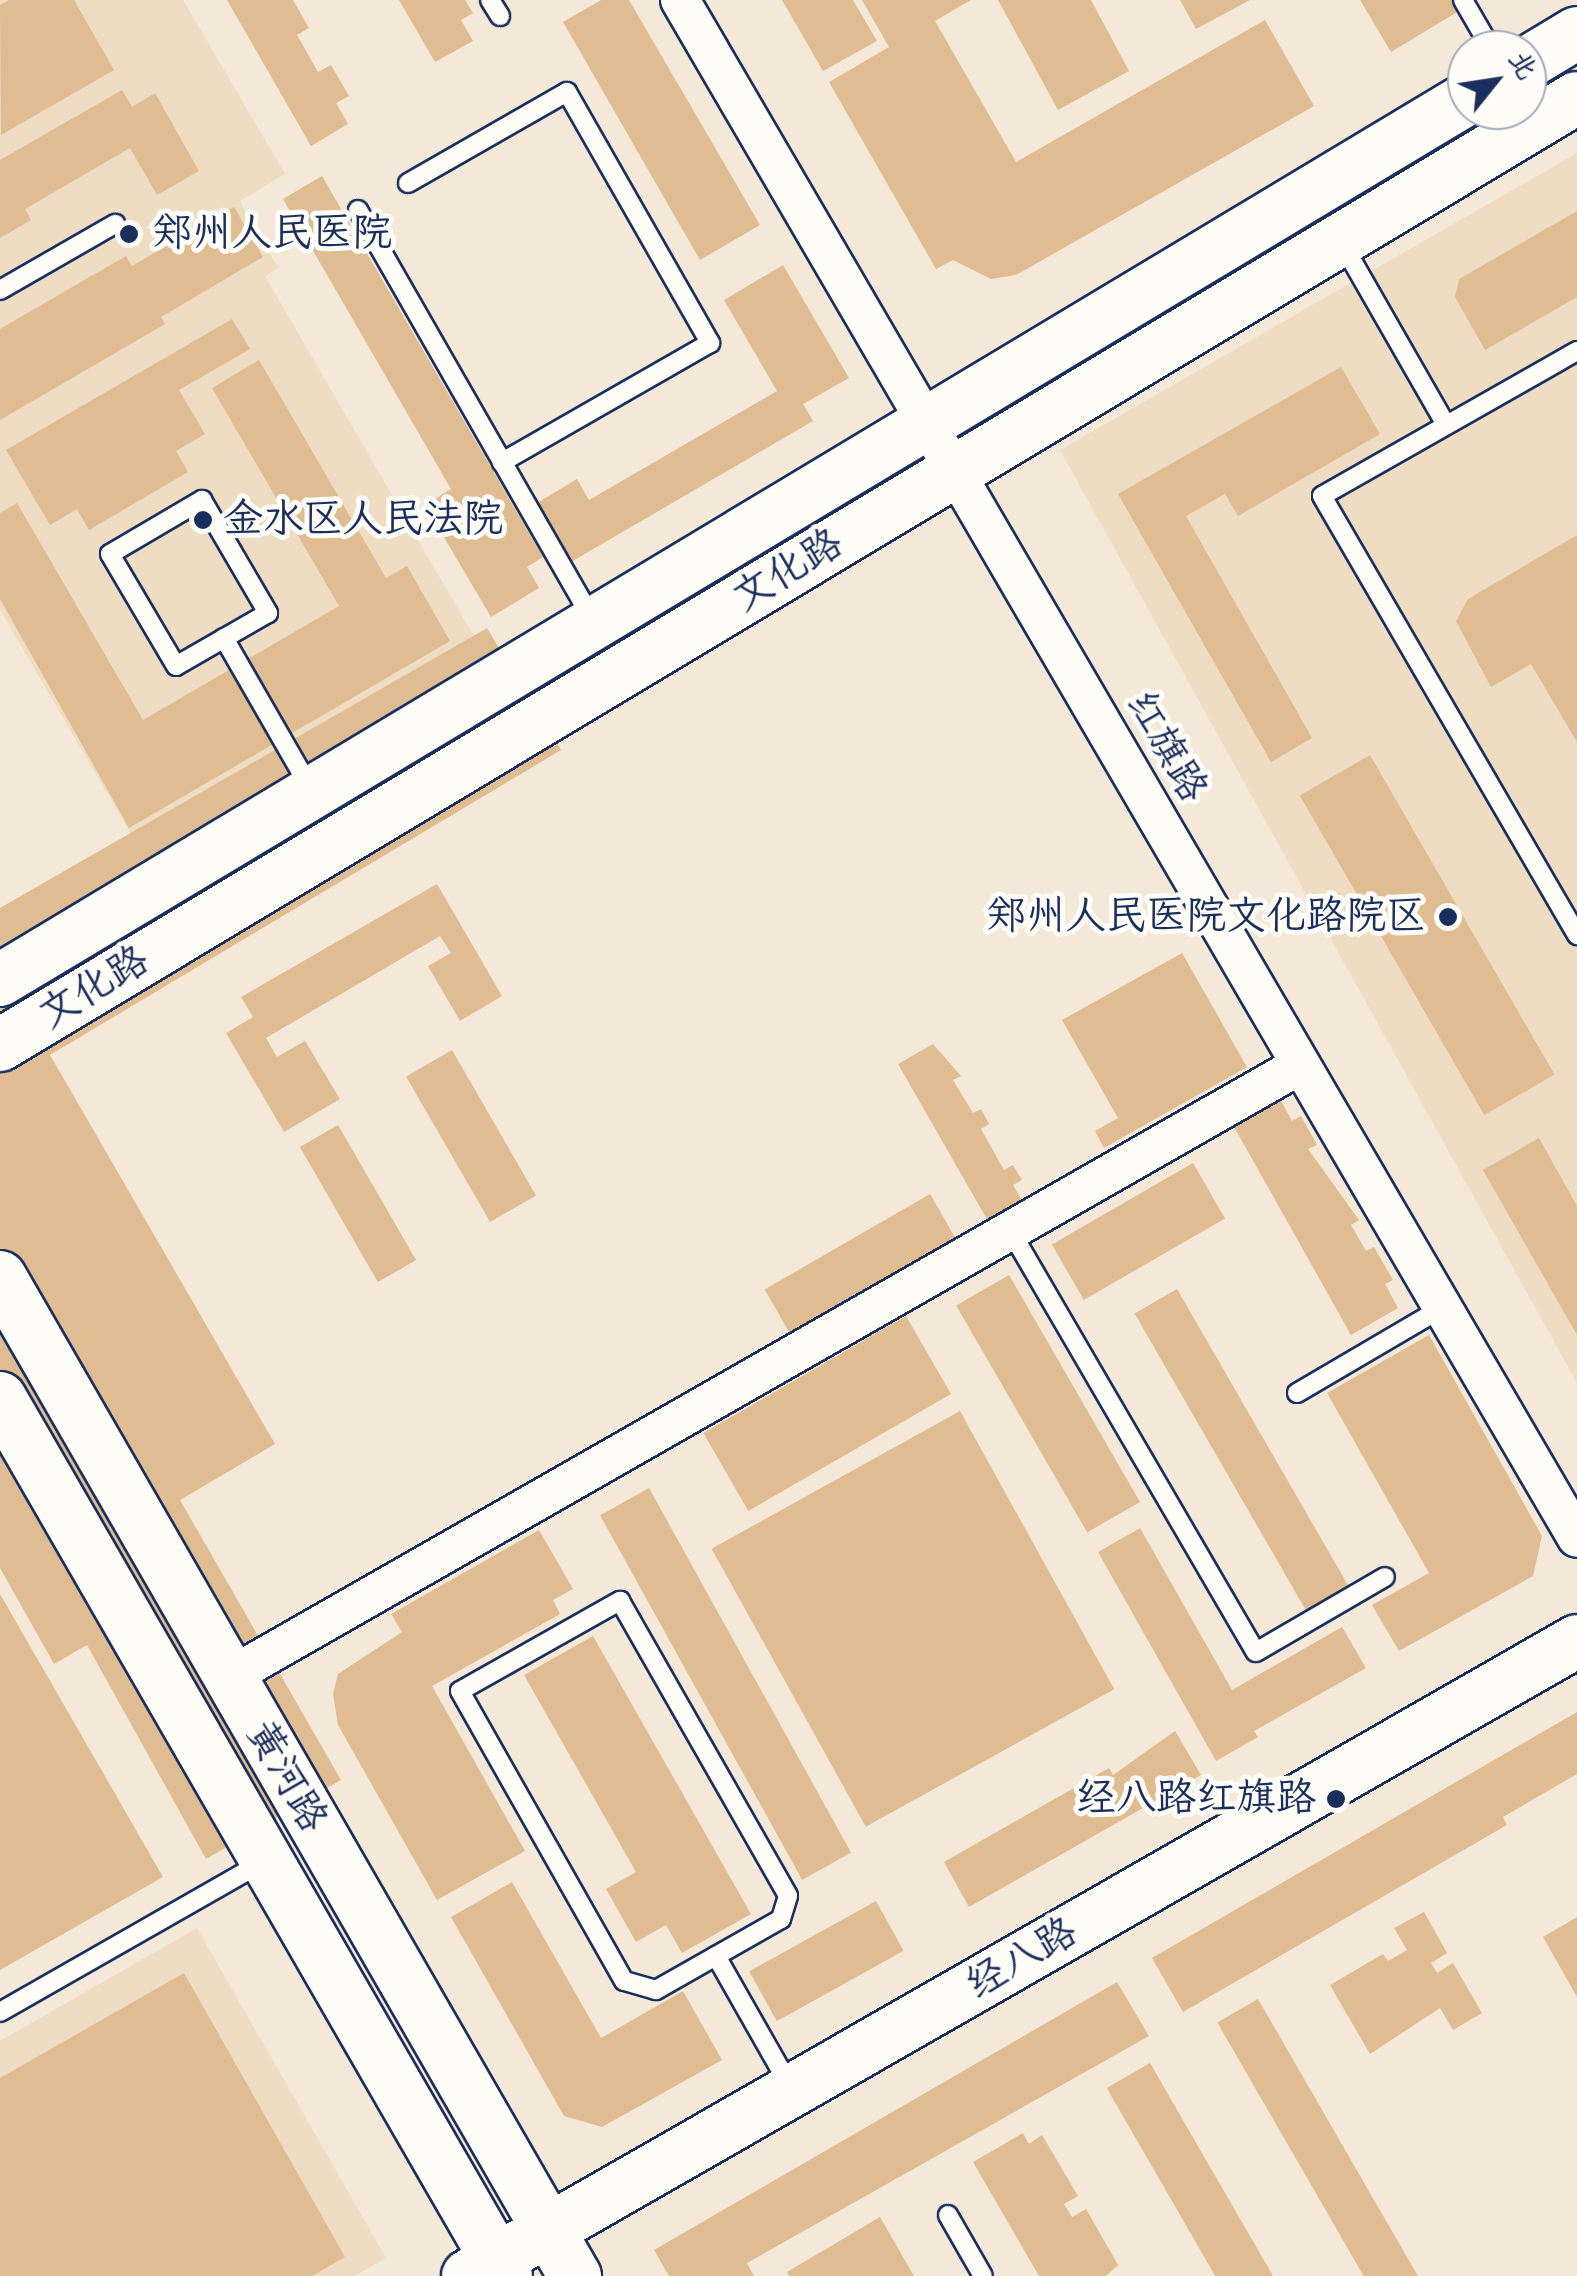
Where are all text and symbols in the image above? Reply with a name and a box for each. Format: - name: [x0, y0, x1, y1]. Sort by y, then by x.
- north arrow: [1447, 30, 1547, 130]
- text: 北: [1499, 44, 1545, 87]
- place label: 郑州人民医院: [152, 210, 392, 258]
- marker: 郑州人民医院: [116, 221, 142, 247]
- place label: 金水区人民法院: [223, 496, 503, 544]
- marker: 金水区人民法院: [192, 509, 214, 531]
- street label: 文化路: [724, 520, 852, 622]
- street label: 红旗路: [1115, 683, 1217, 811]
- place label: 郑州人民医院文化路院区: [986, 893, 1426, 941]
- marker: 郑州人民医院文化路院区: [1435, 904, 1461, 930]
- street label: 文化路: [30, 937, 158, 1039]
- street label: 黄河路: [235, 1713, 337, 1841]
- place label: 经八路红旗路: [1076, 1775, 1316, 1823]
- marker: 经八路红旗路: [1325, 1788, 1347, 1810]
- street label: 经八路: [958, 1908, 1086, 2010]

